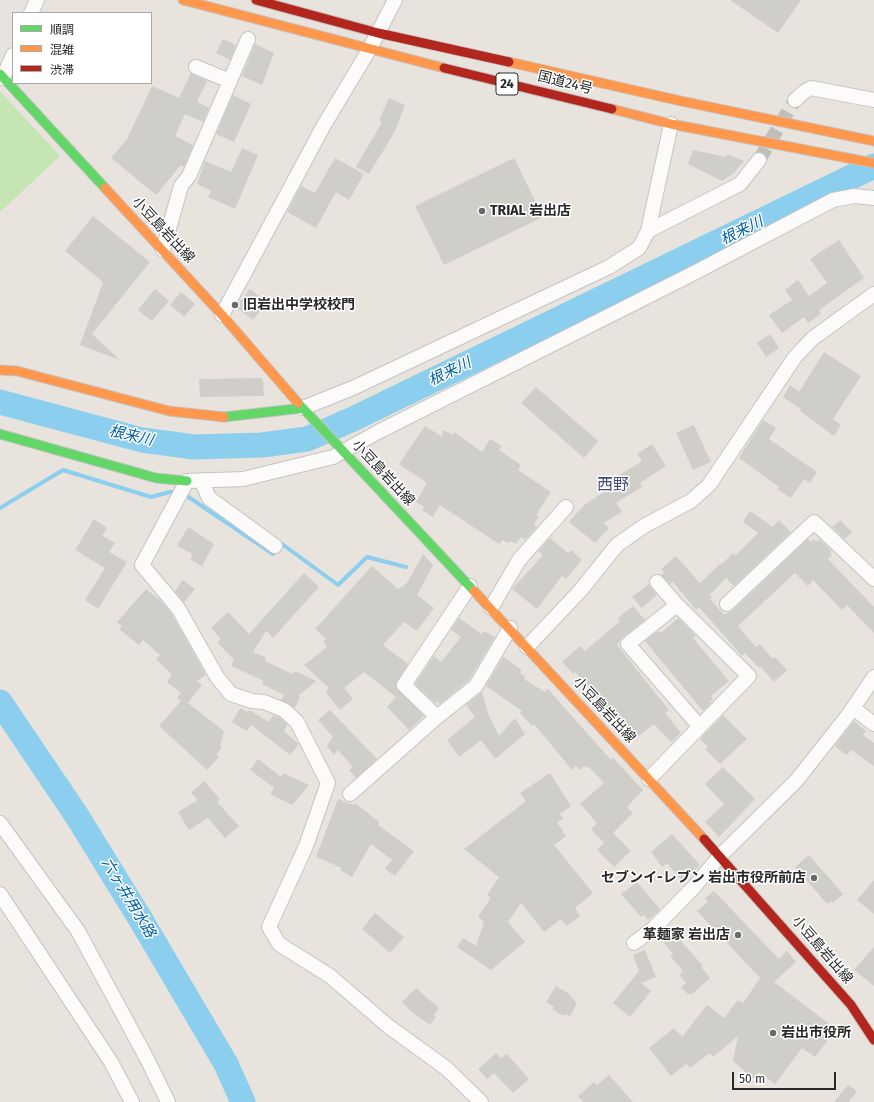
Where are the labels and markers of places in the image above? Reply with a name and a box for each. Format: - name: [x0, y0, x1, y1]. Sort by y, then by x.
- place label: TRIAL 岩出店: [490, 203, 571, 219]
- marker: TRIAL 岩出店: [477, 206, 487, 216]
- place label: 旧岩出中学校校門: [243, 297, 355, 313]
- marker: 旧岩出中学校校門: [230, 300, 240, 310]
- place label: セブンイ-レブン 岩出市役所前店: [601, 870, 806, 886]
- marker: セブンイ-レブン 岩出市役所前店: [809, 873, 819, 883]
- place label: 革麺家 岩出店: [643, 927, 730, 943]
- marker: 革麺家 岩出店: [733, 930, 743, 940]
- place label: 岩出市役所: [781, 1025, 851, 1041]
- marker: 岩出市役所: [768, 1028, 778, 1038]

